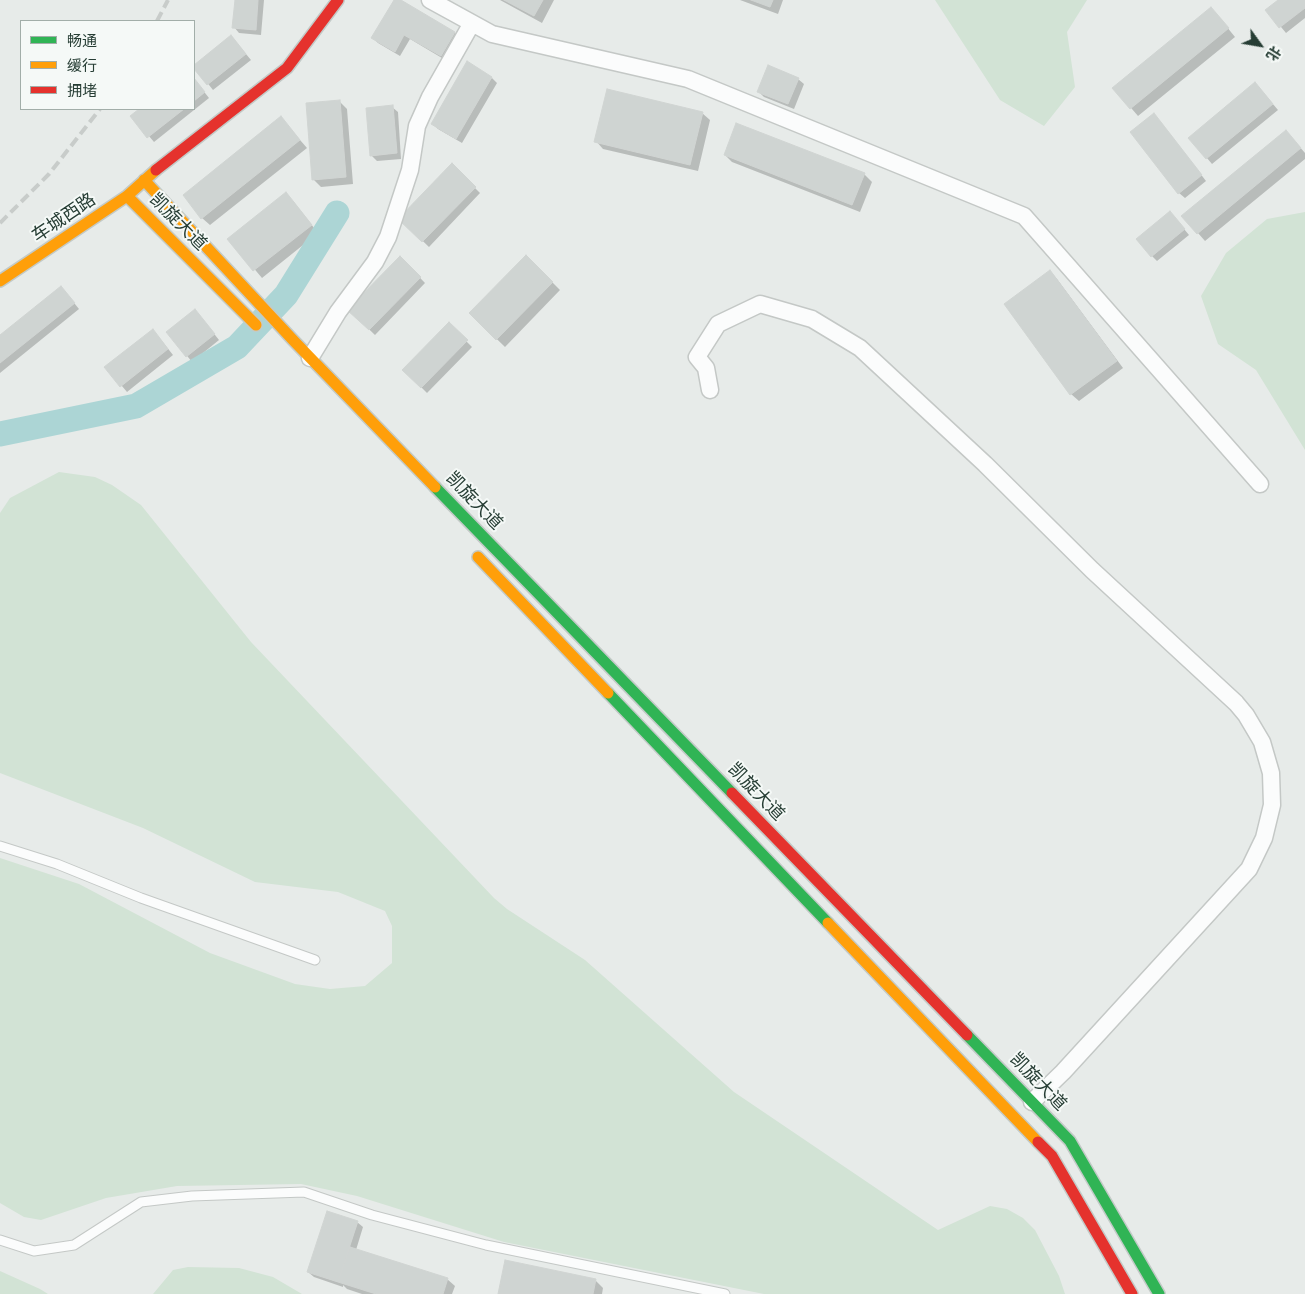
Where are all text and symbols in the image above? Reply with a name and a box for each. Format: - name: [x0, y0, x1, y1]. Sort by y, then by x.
- legend: [20, 20, 195, 110]
- north arrow: [1235, 20, 1285, 70]
- text: 畅通: [67, 32, 97, 50]
- text: 北: [1262, 43, 1284, 64]
- text: 缓行: [67, 57, 97, 75]
- text: 拥堵: [67, 82, 97, 100]
- street label: 车城西路: [28, 189, 100, 247]
- street label: 凯旋大道: [145, 189, 211, 255]
- street label: 凯旋大道: [441, 468, 507, 534]
- street label: 凯旋大道: [723, 759, 789, 825]
- street label: 凯旋大道: [1005, 1049, 1071, 1115]

